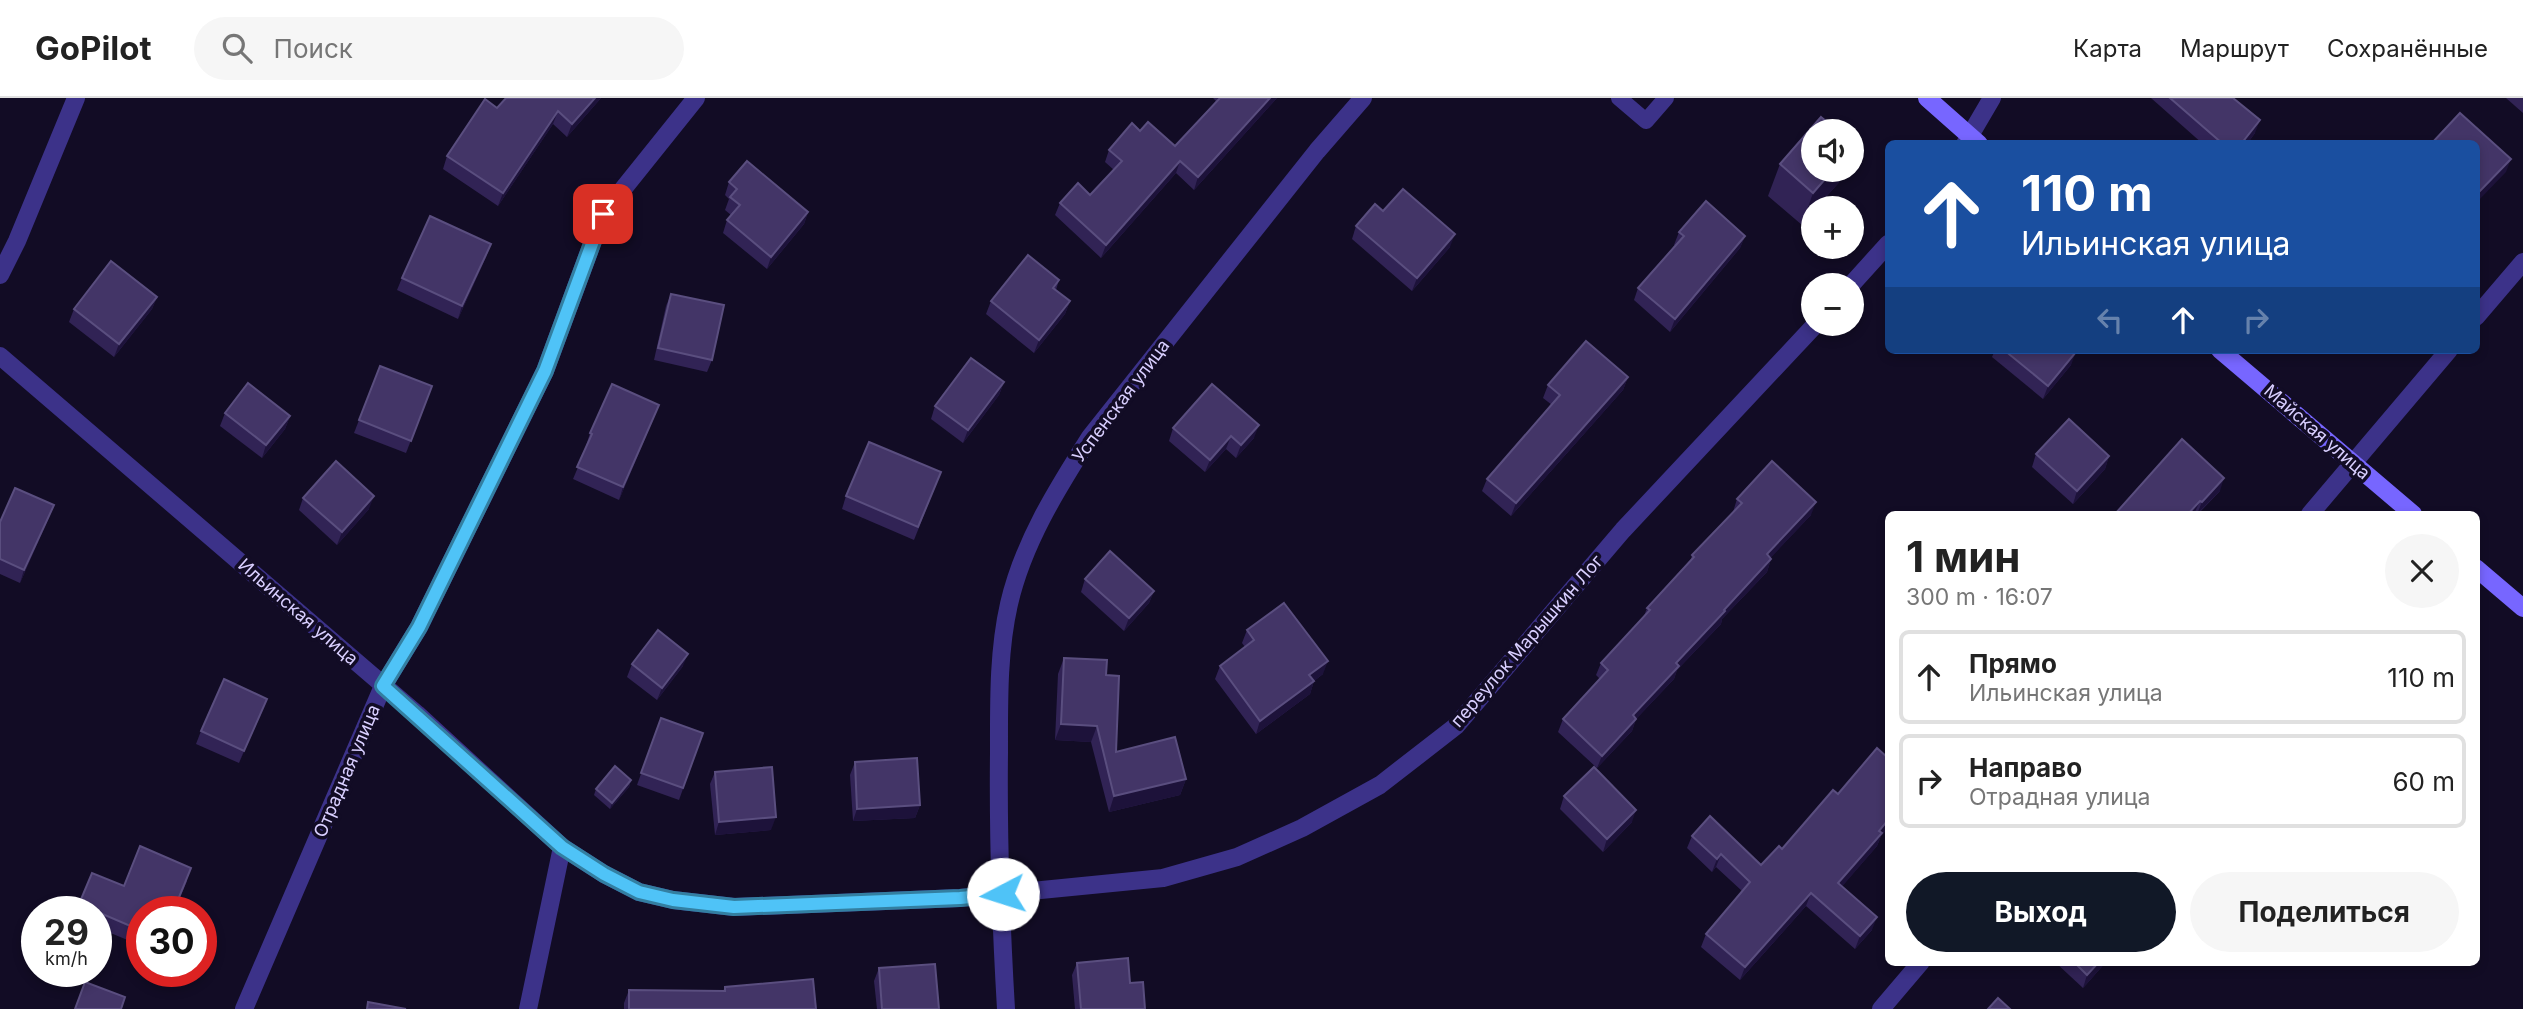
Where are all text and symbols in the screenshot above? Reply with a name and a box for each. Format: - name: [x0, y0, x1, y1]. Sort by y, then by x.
- search box: [194, 17, 684, 80]
- text: GoPilot: [35, 28, 152, 68]
- icon: search: [218, 29, 256, 67]
- text: Поиск: [274, 33, 353, 64]
- text: Карта: [2073, 34, 2142, 63]
- text: Маршрут: [2180, 34, 2289, 63]
- text: Сохранённые: [2327, 34, 2488, 63]
- map controls: [1801, 119, 1864, 336]
- button: sound: [1801, 119, 1864, 182]
- text: 110 m: [2021, 164, 2153, 223]
- icon: ahead: [1906, 168, 1997, 259]
- pin: [573, 184, 633, 244]
- icon: arrive: [584, 195, 622, 233]
- button: +: [1801, 196, 1864, 259]
- text: Ильинская улица: [2021, 224, 2291, 263]
- button: −: [1801, 273, 1864, 336]
- icon: left: [2091, 301, 2129, 339]
- icon: ahead: [2164, 301, 2202, 339]
- icon: right: [2237, 301, 2275, 339]
- street label: Успенская улица: [1068, 335, 1174, 466]
- street label: Майская улица: [2260, 380, 2375, 483]
- text: 1 мин: [1906, 531, 2020, 582]
- button: close: [2385, 534, 2459, 608]
- street label: переулок Марышкин Лог: [1446, 550, 1607, 731]
- street label: Ильинская улица: [234, 554, 362, 669]
- text: 300 m · 16:07: [1906, 583, 2053, 611]
- text: Прямо: [1969, 648, 2057, 679]
- icon: ahead: [1910, 658, 1948, 696]
- text: 110 m: [2387, 662, 2455, 693]
- text: Ильинская улица: [1969, 679, 2163, 707]
- street label: Отрадная улица: [309, 701, 384, 840]
- text: Направо: [1969, 752, 2082, 783]
- icon: right: [1910, 762, 1948, 800]
- text: 60 m: [2392, 766, 2455, 797]
- text: Отрадная улица: [1969, 783, 2150, 811]
- position arrow: [966, 857, 1040, 931]
- button: Выход: [1906, 872, 2176, 952]
- button: Поделиться: [2190, 872, 2459, 952]
- speed limit sign: 30: [126, 896, 217, 987]
- text: 29: [44, 911, 89, 953]
- text: km/h: [45, 948, 88, 969]

